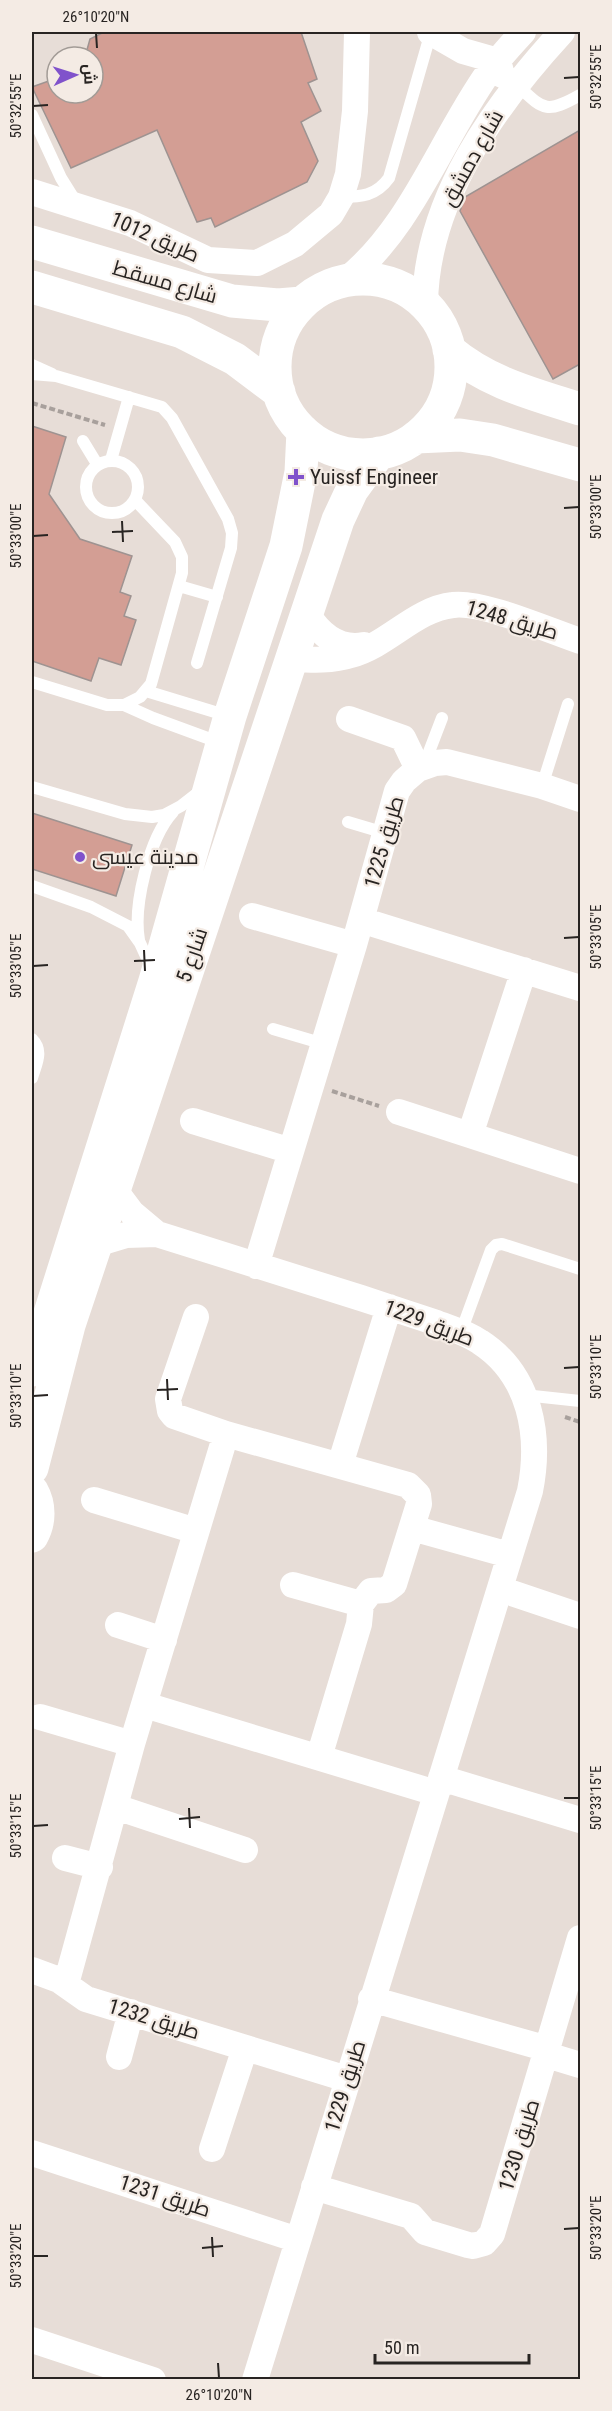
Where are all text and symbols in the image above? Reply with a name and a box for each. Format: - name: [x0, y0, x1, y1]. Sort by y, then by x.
- text: 26°10'20"N: [63, 8, 129, 26]
- north arrow: [45, 45, 105, 105]
- text: 50°32'55"E: [587, 45, 605, 109]
- text: ش: [79, 63, 100, 85]
- text: 50°32'55"E: [7, 74, 25, 138]
- street label: شارع دمشق: [436, 106, 510, 211]
- street label: طريق 1012: [107, 207, 203, 268]
- street label: شارع مسقط: [110, 256, 220, 310]
- place label: Yuissf Engineer: [310, 465, 438, 489]
- marker: Yuissf Engineer: [287, 468, 305, 486]
- text: 50°33'00"E: [587, 475, 605, 539]
- text: 50°33'00"E: [7, 504, 25, 568]
- street label: طريق 1248: [463, 595, 561, 645]
- street label: طريق 1225: [359, 793, 409, 891]
- place label: مدينة عيسى: [92, 845, 199, 870]
- marker: مدينة عيسى: [73, 850, 87, 864]
- text: 50°33'05"E: [587, 905, 605, 969]
- street label: شارع 5: [172, 925, 214, 986]
- text: 50°33'05"E: [7, 934, 25, 998]
- street label: طريق 1229: [380, 1295, 477, 1352]
- text: 50°33'10"E: [587, 1335, 605, 1399]
- text: 50°33'10"E: [7, 1364, 25, 1428]
- text: 50°33'15"E: [587, 1766, 605, 1830]
- text: 50°33'15"E: [7, 1794, 25, 1858]
- street label: طريق 1232: [105, 1994, 203, 2045]
- street label: طريق 1229: [320, 2037, 371, 2135]
- street label: طريق 1230: [494, 2096, 545, 2194]
- street label: طريق 1231: [116, 2170, 214, 2223]
- text: 50°33'20"E: [587, 2196, 605, 2260]
- text: 50°33'20"E: [7, 2224, 25, 2288]
- scale bar: [375, 2327, 530, 2365]
- text: 50 m: [384, 2337, 419, 2358]
- text: 26°10'20"N: [186, 2386, 252, 2404]

